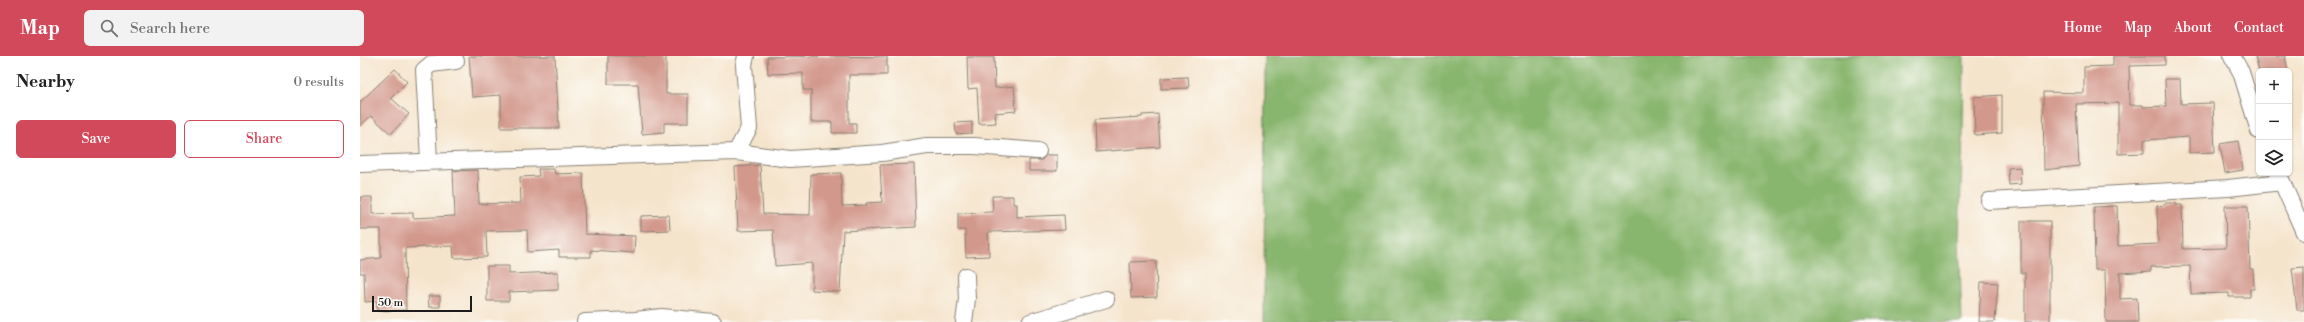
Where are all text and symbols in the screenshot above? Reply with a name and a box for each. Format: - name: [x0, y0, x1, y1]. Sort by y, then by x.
- search box: [84, 10, 364, 46]
- text: Map: [20, 16, 60, 40]
- icon: search: [98, 17, 120, 39]
- text: Search here: [130, 19, 210, 38]
- text: Home: [2064, 19, 2102, 37]
- text: Map: [2124, 19, 2152, 37]
- text: About: [2174, 19, 2212, 37]
- text: Contact: [2234, 19, 2284, 37]
- map controls: [2256, 68, 2292, 176]
- button: +: [2256, 68, 2292, 104]
- text: Nearby: [16, 71, 75, 93]
- text: 0 results: [293, 74, 344, 90]
- button: −: [2256, 104, 2292, 140]
- button: Save: [16, 120, 176, 158]
- button: Share: [184, 120, 344, 158]
- button: layers: [2256, 140, 2292, 176]
- scale bar: [372, 294, 472, 313]
- text: 50 m: [378, 296, 403, 310]

